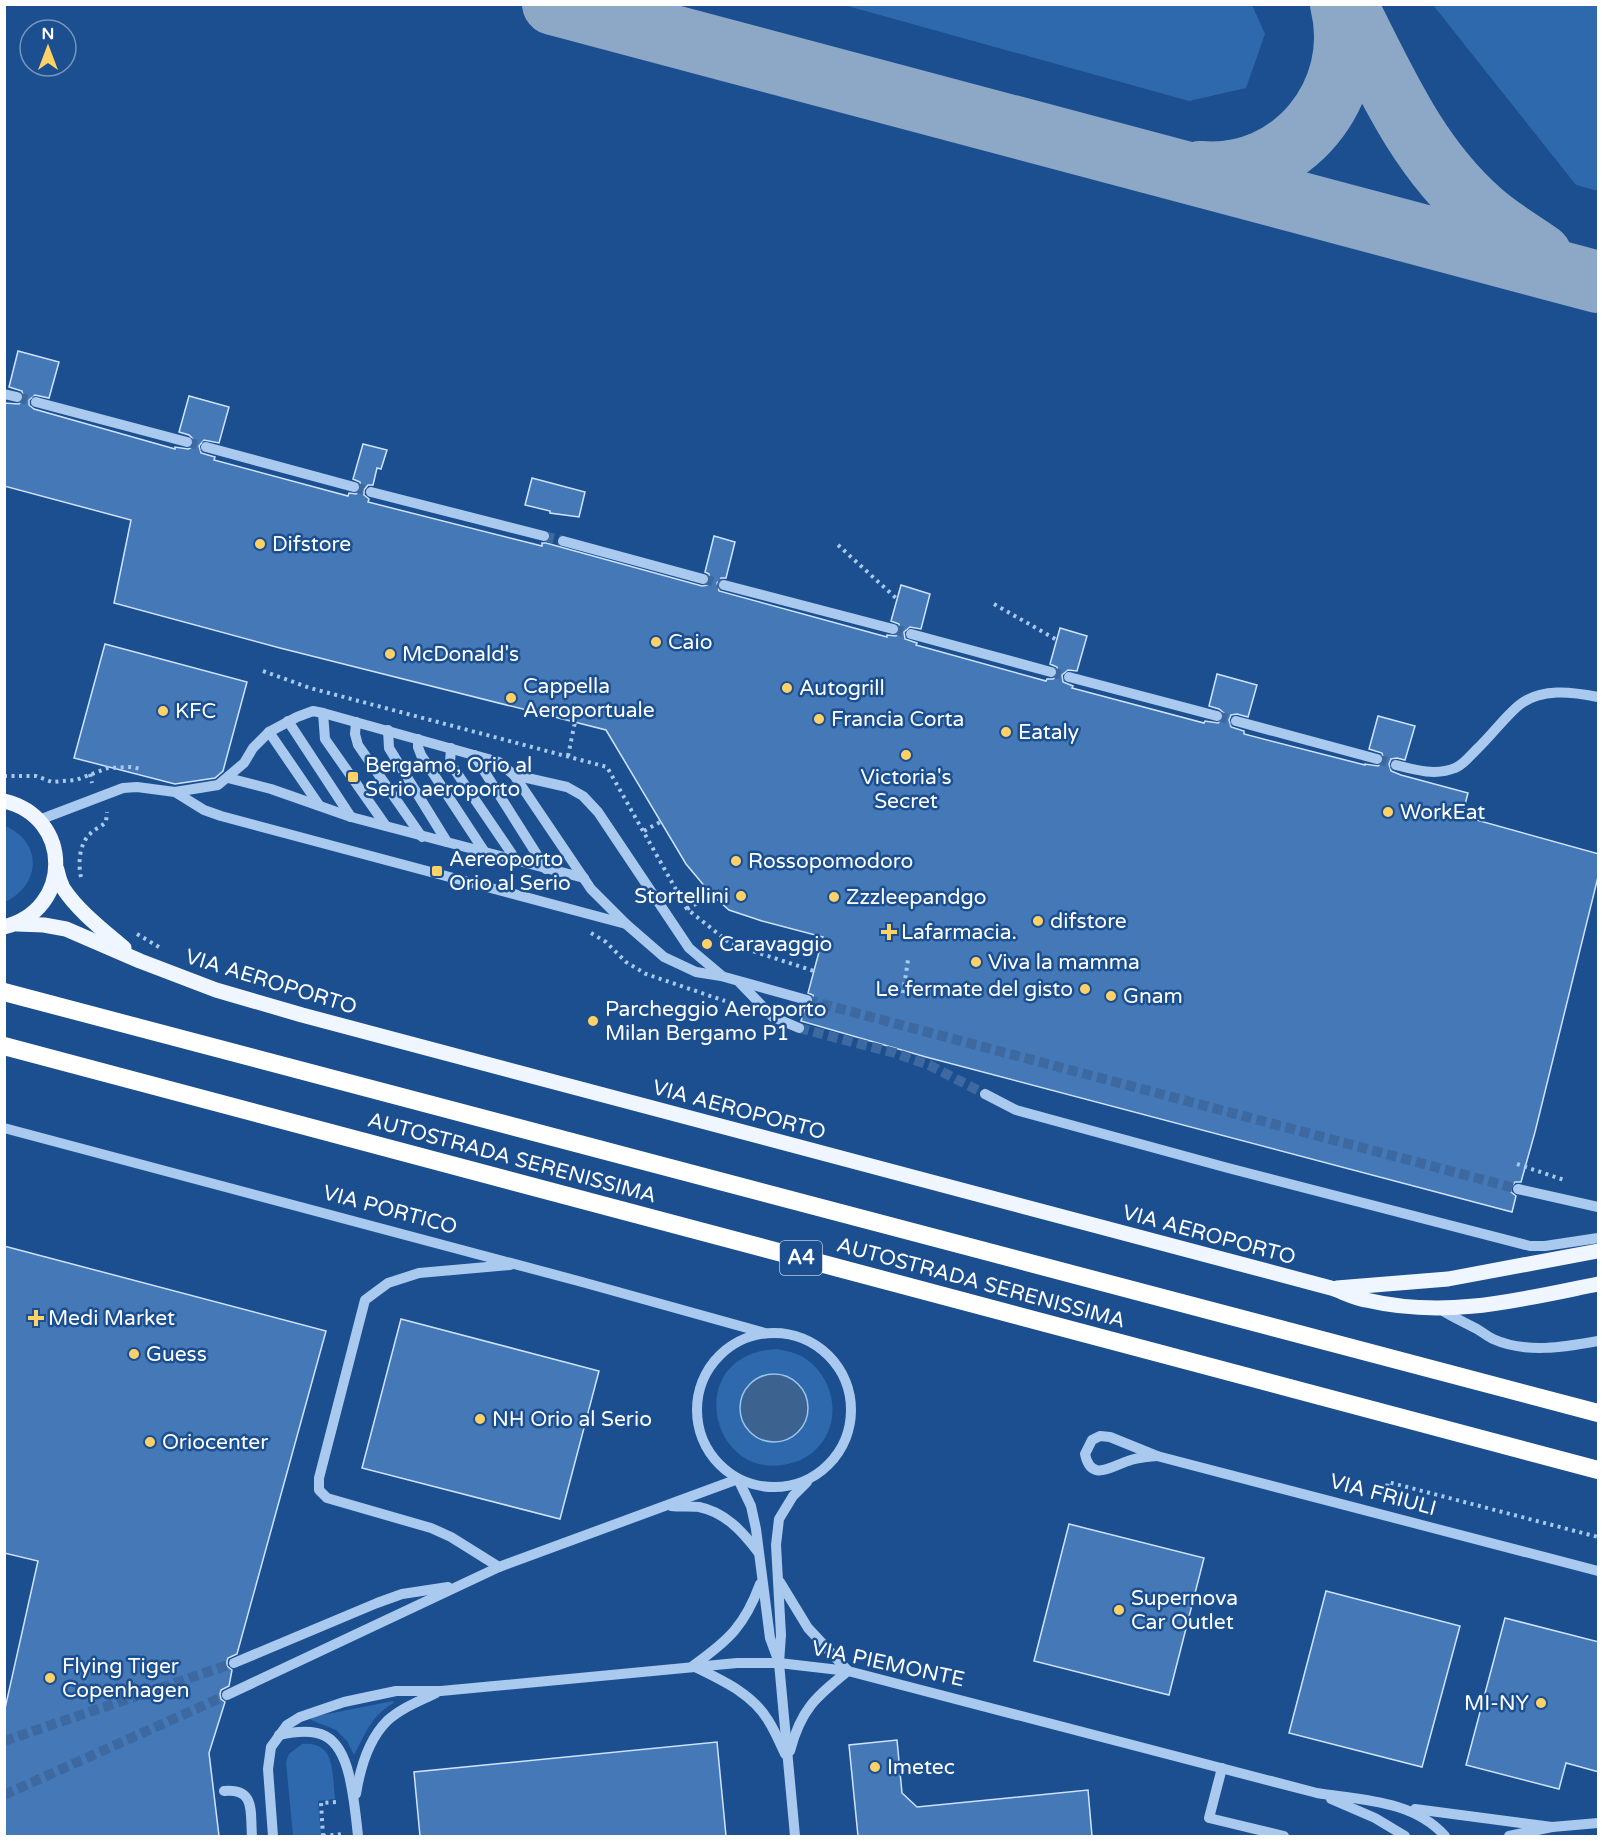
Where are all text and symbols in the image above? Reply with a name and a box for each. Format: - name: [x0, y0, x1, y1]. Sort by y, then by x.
- north arrow: [18, 18, 78, 78]
- text: N: [42, 24, 54, 44]
- place label: Difstore: [272, 532, 351, 557]
- marker: Difstore: [253, 537, 267, 551]
- place label: Caio: [668, 630, 712, 655]
- marker: Caio: [649, 635, 663, 649]
- place label: McDonald's: [402, 642, 519, 667]
- marker: McDonald's: [383, 647, 397, 661]
- place label: Cappella Aeroportuale: [523, 674, 655, 723]
- place label: Autogrill: [799, 676, 885, 701]
- marker: Autogrill: [780, 681, 794, 695]
- marker: Cappella Aeroportuale: [504, 691, 518, 705]
- place label: KFC: [175, 699, 216, 724]
- marker: KFC: [156, 704, 170, 718]
- place label: Francia Corta: [831, 707, 964, 732]
- marker: Francia Corta: [812, 712, 826, 726]
- place label: Eataly: [1018, 720, 1079, 745]
- marker: Eataly: [999, 725, 1013, 739]
- marker: Victoria's Secret: [899, 748, 913, 762]
- place label: Bergamo, Orio al Serio aeroporto: [365, 753, 532, 802]
- place label: Victoria's Secret: [860, 765, 952, 814]
- marker: Bergamo, Orio al Serio aeroporto: [346, 770, 360, 784]
- place label: WorkEat: [1400, 800, 1485, 825]
- marker: WorkEat: [1381, 805, 1395, 819]
- place label: Aereoporto Orio al Serio: [449, 847, 571, 896]
- place label: Rossopomodoro: [748, 849, 913, 874]
- marker: Rossopomodoro: [729, 854, 743, 868]
- marker: Aereoporto Orio al Serio: [430, 864, 444, 878]
- place label: Stortellini: [634, 884, 729, 909]
- place label: Zzzleepandgo: [846, 885, 986, 910]
- marker: Stortellini: [734, 889, 748, 903]
- marker: Zzzleepandgo: [827, 890, 841, 904]
- place label: difstore: [1050, 909, 1127, 934]
- marker: difstore: [1031, 914, 1045, 928]
- place label: Lafarmacia.: [901, 920, 1017, 945]
- marker: Lafarmacia.: [882, 925, 896, 939]
- place label: Caravaggio: [719, 932, 832, 957]
- marker: Caravaggio: [700, 937, 714, 951]
- street label: VIA AEROPORTO: [182, 944, 360, 1020]
- place label: Viva la mamma: [988, 950, 1140, 975]
- marker: Viva la mamma: [969, 955, 983, 969]
- place label: Le fermate del gisto: [875, 977, 1073, 1002]
- marker: Le fermate del gisto: [1078, 982, 1092, 996]
- place label: Gnam: [1123, 984, 1183, 1009]
- marker: Gnam: [1104, 989, 1118, 1003]
- place label: Parcheggio Aeroporto Milan Bergamo P1: [605, 997, 826, 1046]
- marker: Parcheggio Aeroporto Milan Bergamo P1: [586, 1014, 600, 1028]
- street label: VIA AEROPORTO: [650, 1075, 828, 1145]
- street label: AUTOSTRADA SERENISSIMA: [365, 1107, 659, 1209]
- street label: VIA PORTICO: [320, 1180, 460, 1240]
- street label: VIA AEROPORTO: [1120, 1200, 1298, 1270]
- street label: AUTOSTRADA SERENISSIMA: [834, 1232, 1128, 1334]
- road number: A4: [780, 1241, 822, 1275]
- place label: Medi Market: [48, 1306, 175, 1331]
- marker: Medi Market: [29, 1311, 43, 1325]
- place label: Guess: [146, 1342, 207, 1367]
- marker: Guess: [127, 1347, 141, 1361]
- place label: NH Orio al Serio: [492, 1407, 652, 1432]
- marker: NH Orio al Serio: [473, 1412, 487, 1426]
- place label: Oriocenter: [162, 1430, 268, 1455]
- marker: Oriocenter: [143, 1435, 157, 1449]
- street label: VIA FRIULI: [1327, 1469, 1439, 1521]
- place label: Supernova Car Outlet: [1131, 1586, 1238, 1635]
- marker: Supernova Car Outlet: [1112, 1603, 1126, 1617]
- street label: VIA PIEMONTE: [809, 1636, 967, 1692]
- place label: Flying Tiger Copenhagen: [62, 1654, 189, 1703]
- marker: Flying Tiger Copenhagen: [43, 1671, 57, 1685]
- place label: MI-NY: [1464, 1691, 1529, 1716]
- marker: MI-NY: [1534, 1696, 1548, 1710]
- place label: Imetec: [887, 1755, 955, 1780]
- marker: Imetec: [868, 1760, 882, 1774]

